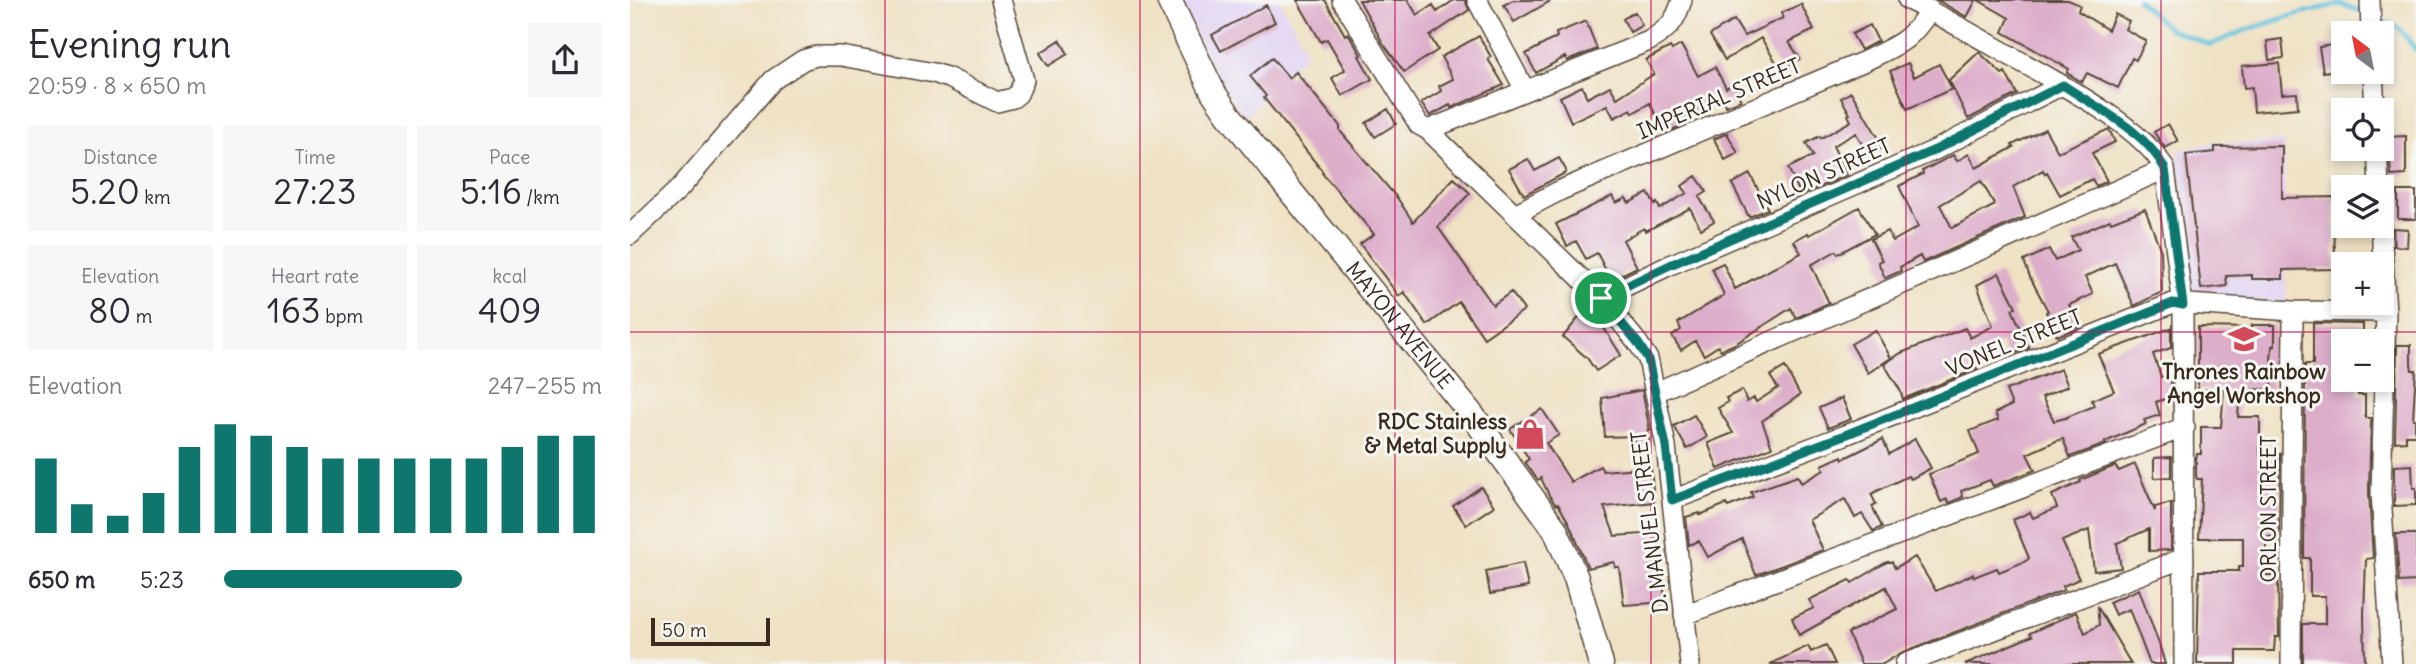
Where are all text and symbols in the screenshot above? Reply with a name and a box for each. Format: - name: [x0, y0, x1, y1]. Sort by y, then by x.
- text: Evening run: [28, 21, 231, 68]
- north arrow: [2331, 21, 2394, 84]
- map controls: [2331, 21, 2394, 392]
- button: share: [528, 23, 602, 97]
- street label: IMPERIAL STREET: [1633, 52, 1805, 145]
- text: 20:59 · 8 × 650 m: [28, 71, 207, 100]
- button: locate: [2331, 98, 2394, 161]
- street label: NYLON STREET: [1752, 132, 1895, 215]
- text: Distance: [83, 145, 157, 169]
- text: Time: [294, 145, 336, 169]
- text: Pace: [489, 145, 530, 169]
- text: 5.20: [70, 169, 140, 213]
- text: 27:23: [273, 169, 357, 213]
- text: 5:16: [460, 169, 522, 213]
- button: layers: [2331, 175, 2394, 238]
- text: km: [140, 185, 171, 209]
- text: /km: [522, 185, 560, 209]
- button: +: [2331, 252, 2394, 315]
- street label: MAYON AVENUE: [1340, 256, 1460, 395]
- text: Elevation: [81, 264, 159, 288]
- text: Heart rate: [271, 264, 359, 288]
- text: kcal: [493, 264, 527, 288]
- pin: [1571, 268, 1631, 328]
- icon: arrive: [1582, 279, 1620, 317]
- text: 80: [88, 288, 131, 332]
- text: 163: [267, 288, 321, 332]
- text: 409: [478, 288, 541, 332]
- street label: VONEL STREET: [1942, 303, 2086, 382]
- text: m: [131, 304, 153, 328]
- text: bpm: [321, 304, 363, 328]
- school or university icon: Thrones Rainbow Angel Workshop: [2227, 322, 2261, 356]
- button: −: [2331, 329, 2394, 392]
- place label: Thrones Rainbow Angel Workshop: [2162, 358, 2326, 409]
- text: Elevation: [28, 371, 122, 400]
- text: 247–255 m: [488, 371, 602, 400]
- place label: RDC Stainless & Metal Supply: [1364, 408, 1507, 459]
- shop icon: RDC Stainless & Metal Supply: [1513, 417, 1547, 451]
- street label: D. MANUEL STREET: [1625, 429, 1674, 615]
- street label: ORLON STREET: [2255, 435, 2282, 583]
- text: 650 m: [28, 565, 95, 594]
- text: 5:23: [140, 565, 184, 594]
- scale bar: [651, 615, 770, 647]
- text: 50 m: [662, 618, 707, 642]

